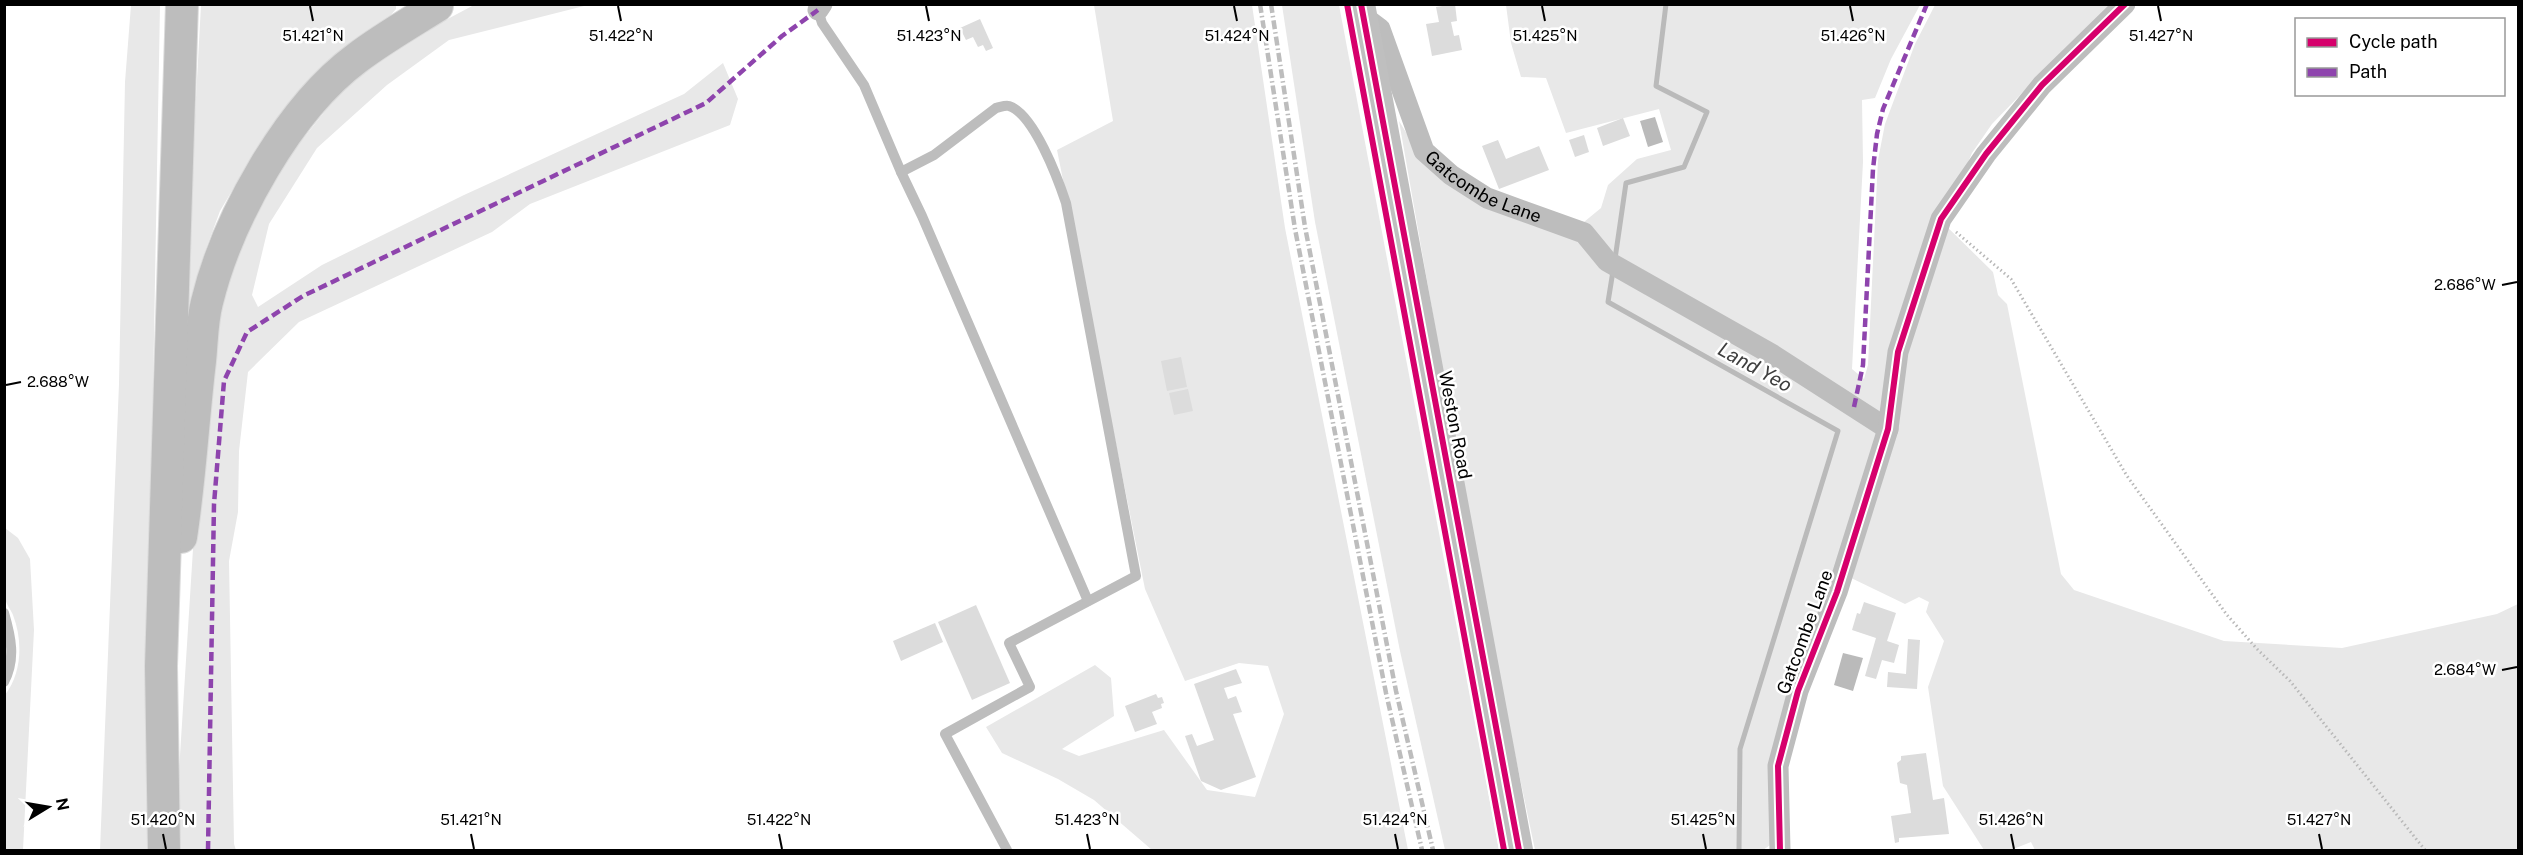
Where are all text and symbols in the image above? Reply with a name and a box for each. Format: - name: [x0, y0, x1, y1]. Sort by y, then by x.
- legend: [2295, 18, 2505, 96]
- text: 51.421°N: [282, 27, 344, 44]
- text: 51.422°N: [589, 27, 653, 44]
- text: 51.423°N: [896, 27, 962, 44]
- text: 51.424°N: [1204, 27, 1270, 44]
- text: 51.425°N: [1512, 27, 1578, 44]
- text: 51.426°N: [1821, 27, 1885, 44]
- text: 51.427°N: [2129, 27, 2193, 44]
- text: Cycle path: [2349, 31, 2438, 52]
- text: Path: [2349, 61, 2387, 82]
- street label: Gatcombe Lane: [1421, 146, 1544, 227]
- text: 2.686°W: [2434, 276, 2496, 293]
- water label: Land Yeo: [1714, 337, 1796, 397]
- street label: Weston Road: [1435, 369, 1476, 481]
- text: 2.688°W: [27, 373, 89, 390]
- street label: Gatcombe Lane: [1772, 567, 1837, 697]
- text: 2.684°W: [2434, 661, 2496, 678]
- north arrow: [18, 777, 78, 837]
- text: N: [52, 796, 73, 812]
- text: 51.420°N: [131, 811, 195, 828]
- text: 51.421°N: [440, 811, 502, 828]
- text: 51.422°N: [747, 811, 811, 828]
- text: 51.423°N: [1054, 811, 1120, 828]
- text: 51.424°N: [1362, 811, 1428, 828]
- text: 51.425°N: [1670, 811, 1736, 828]
- text: 51.426°N: [1979, 811, 2043, 828]
- text: 51.427°N: [2287, 811, 2351, 828]

